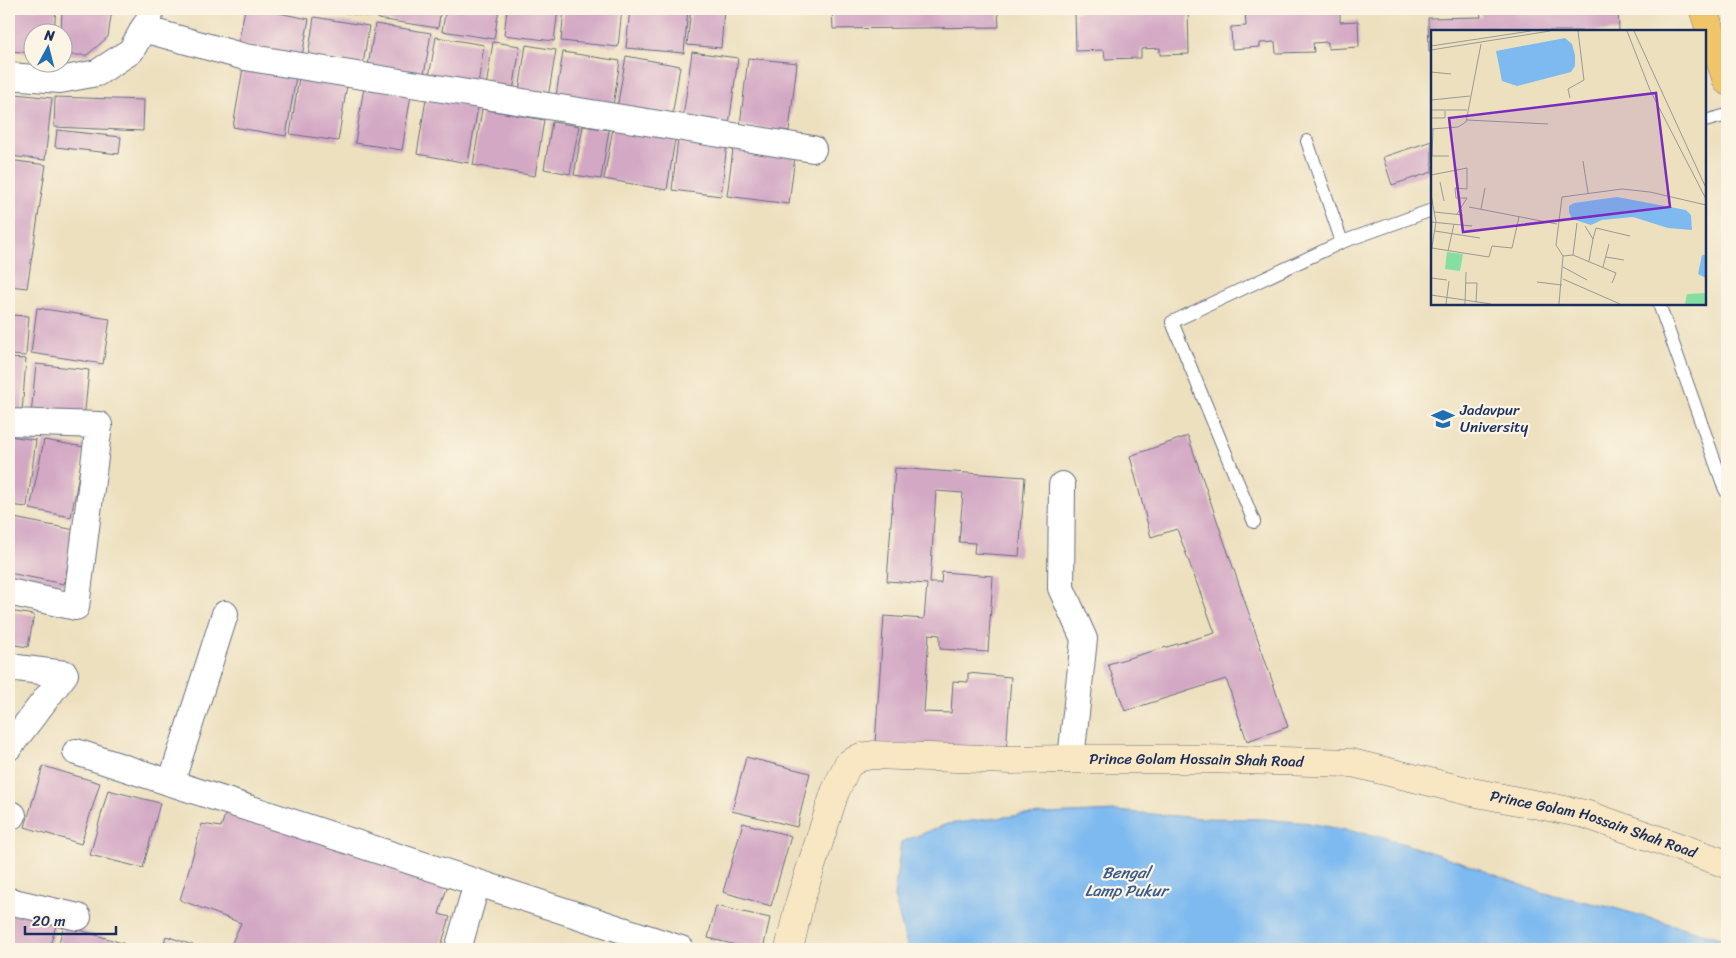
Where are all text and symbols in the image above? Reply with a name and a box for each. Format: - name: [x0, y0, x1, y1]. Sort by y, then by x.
- north arrow: [22, 22, 72, 72]
- text: N: [42, 22, 56, 49]
- inset map: [1431, 30, 1706, 305]
- place label: Jadavpur University: [1459, 397, 1529, 440]
- school or university icon: Jadavpur University: [1430, 406, 1456, 432]
- street label: Prince Golam Hossain Shah Road: [1089, 746, 1305, 775]
- street label: Prince Golam Hossain Shah Road: [1488, 783, 1702, 866]
- water label: Bengal Lamp Pukur: [1085, 858, 1170, 905]
- scale bar: [25, 903, 116, 935]
- text: 20 m: [32, 908, 66, 934]

